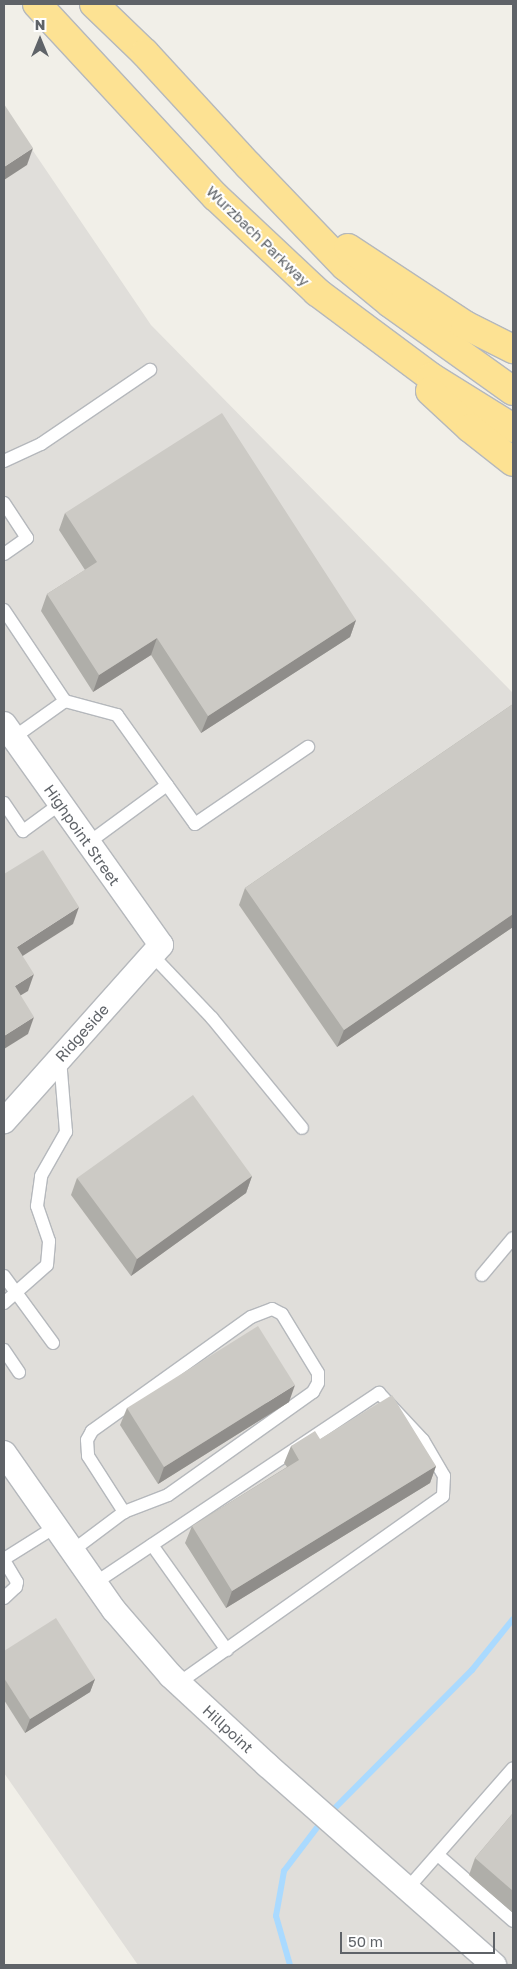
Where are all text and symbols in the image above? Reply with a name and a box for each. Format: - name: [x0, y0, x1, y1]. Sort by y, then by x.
- north arrow: [15, 15, 65, 65]
- text: N: [35, 16, 45, 33]
- street label: Wurzbach Parkway: [203, 182, 313, 290]
- street label: Highpoint Street: [40, 781, 124, 889]
- street label: Ridgeside: [51, 1000, 113, 1066]
- street label: Hillpoint: [199, 1701, 257, 1757]
- scale bar: [342, 1922, 497, 1954]
- text: 50 m: [348, 1932, 383, 1950]

